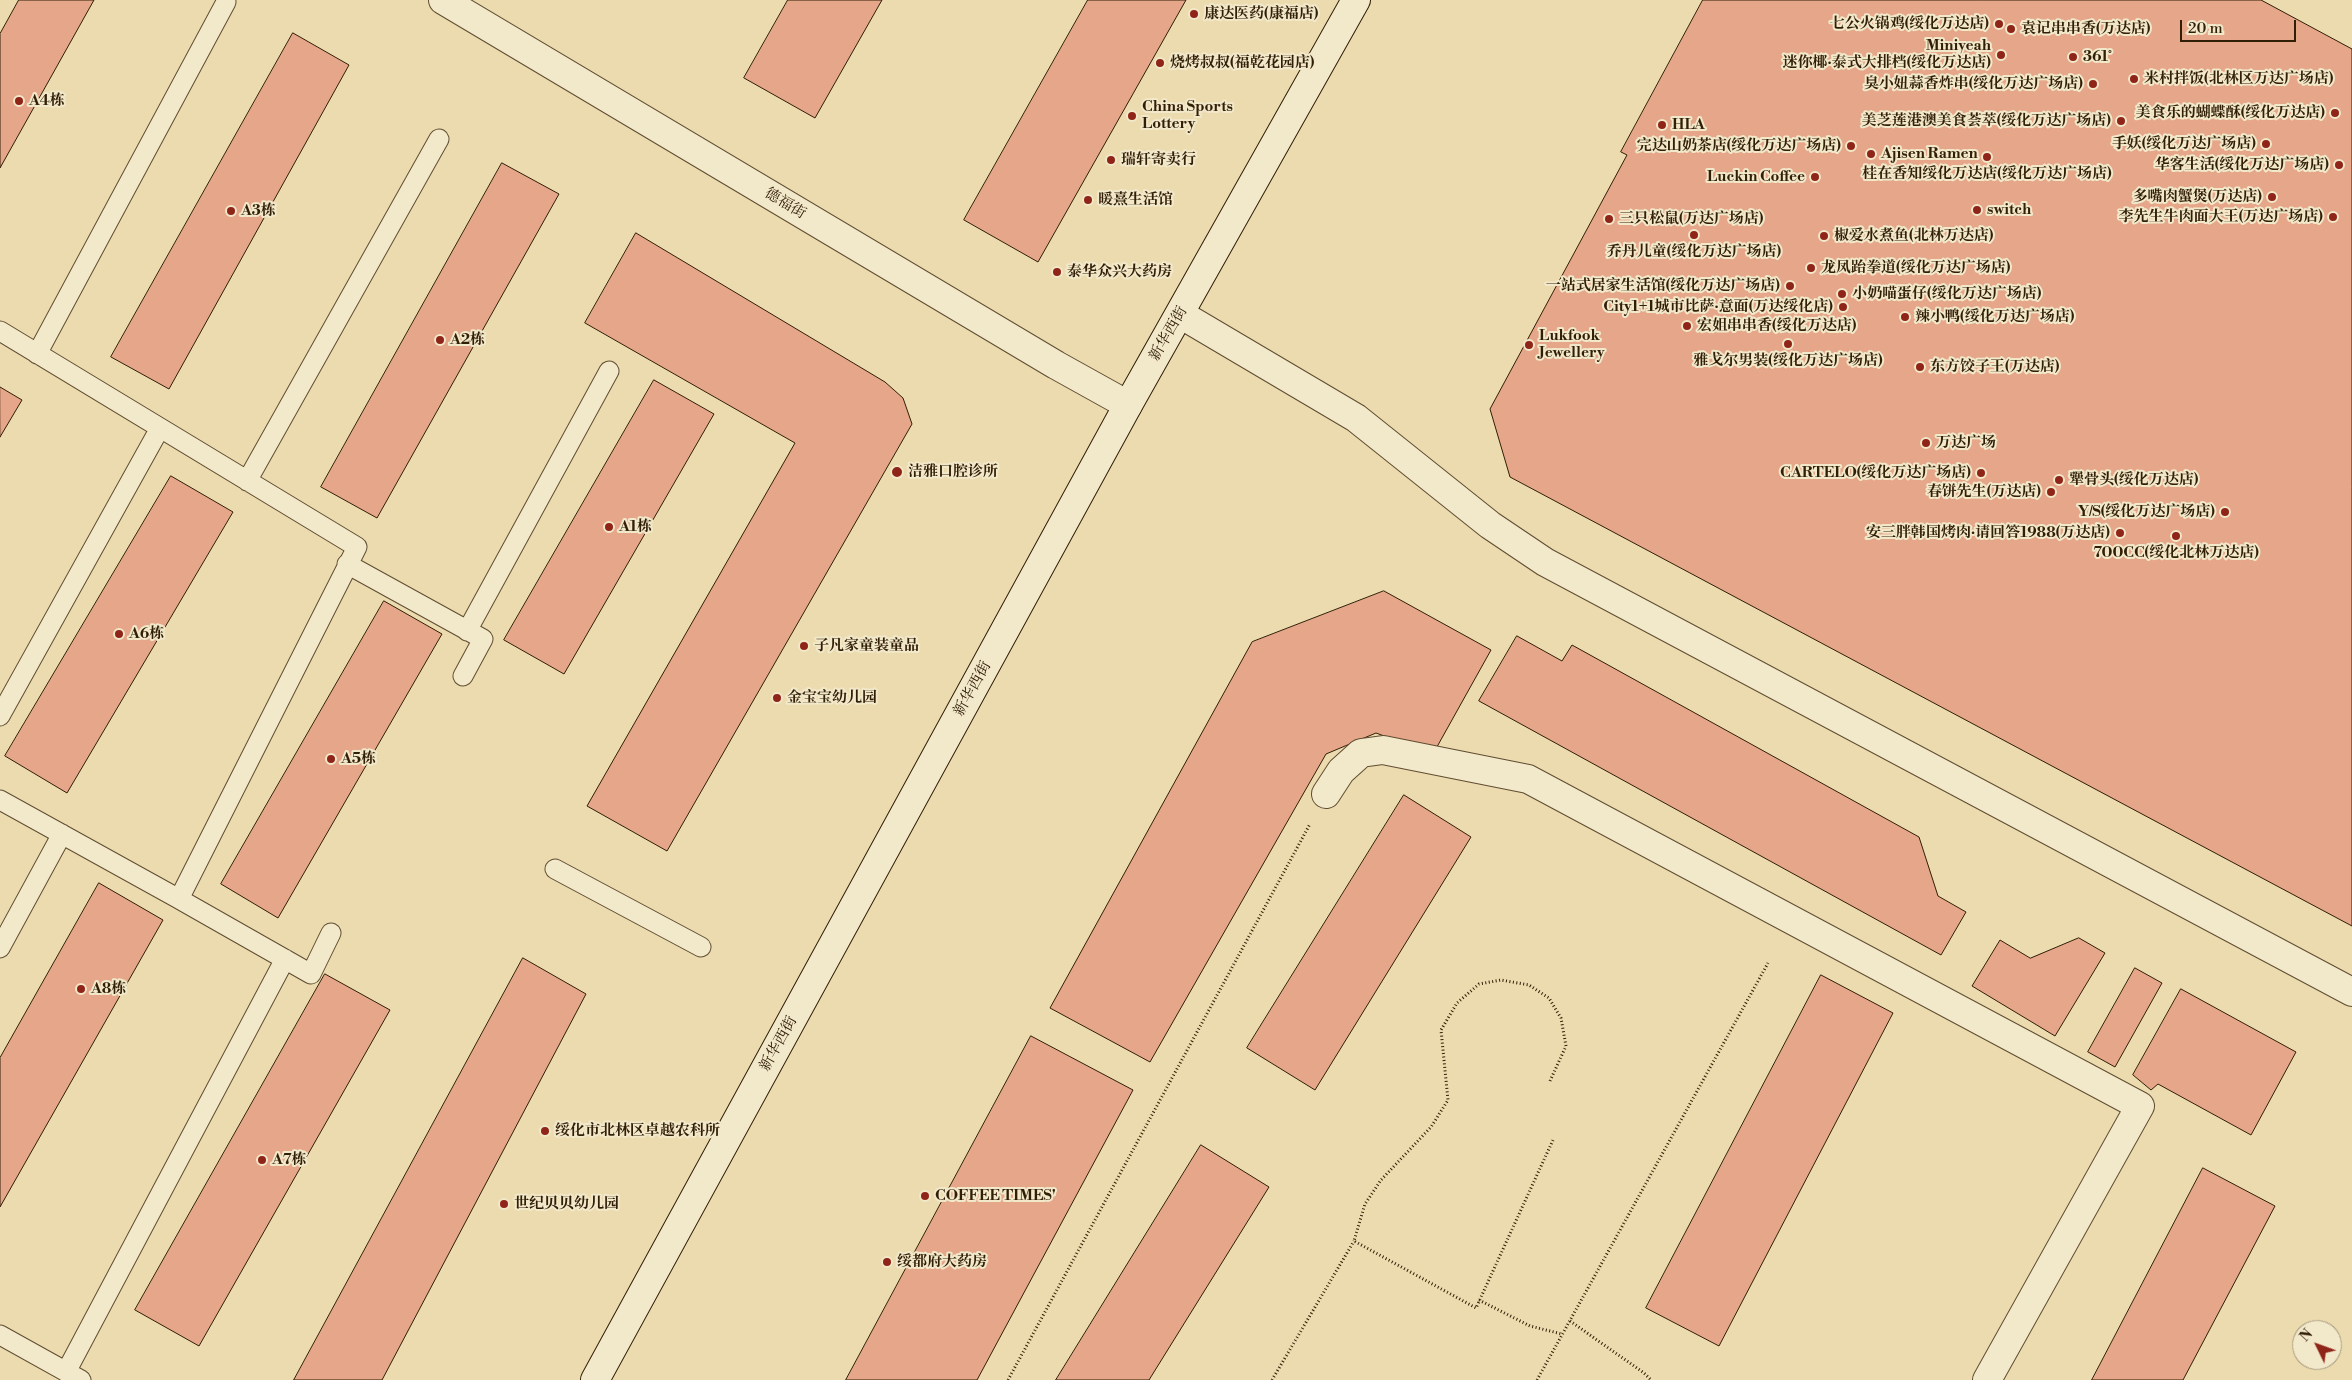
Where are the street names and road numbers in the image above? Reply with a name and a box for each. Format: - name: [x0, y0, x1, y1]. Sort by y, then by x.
- street label: 德福街: [761, 185, 809, 223]
- street label: 新华西街: [1146, 304, 1192, 364]
- street label: 新华西街: [951, 658, 995, 720]
- street label: 新华西街: [757, 1013, 801, 1075]

